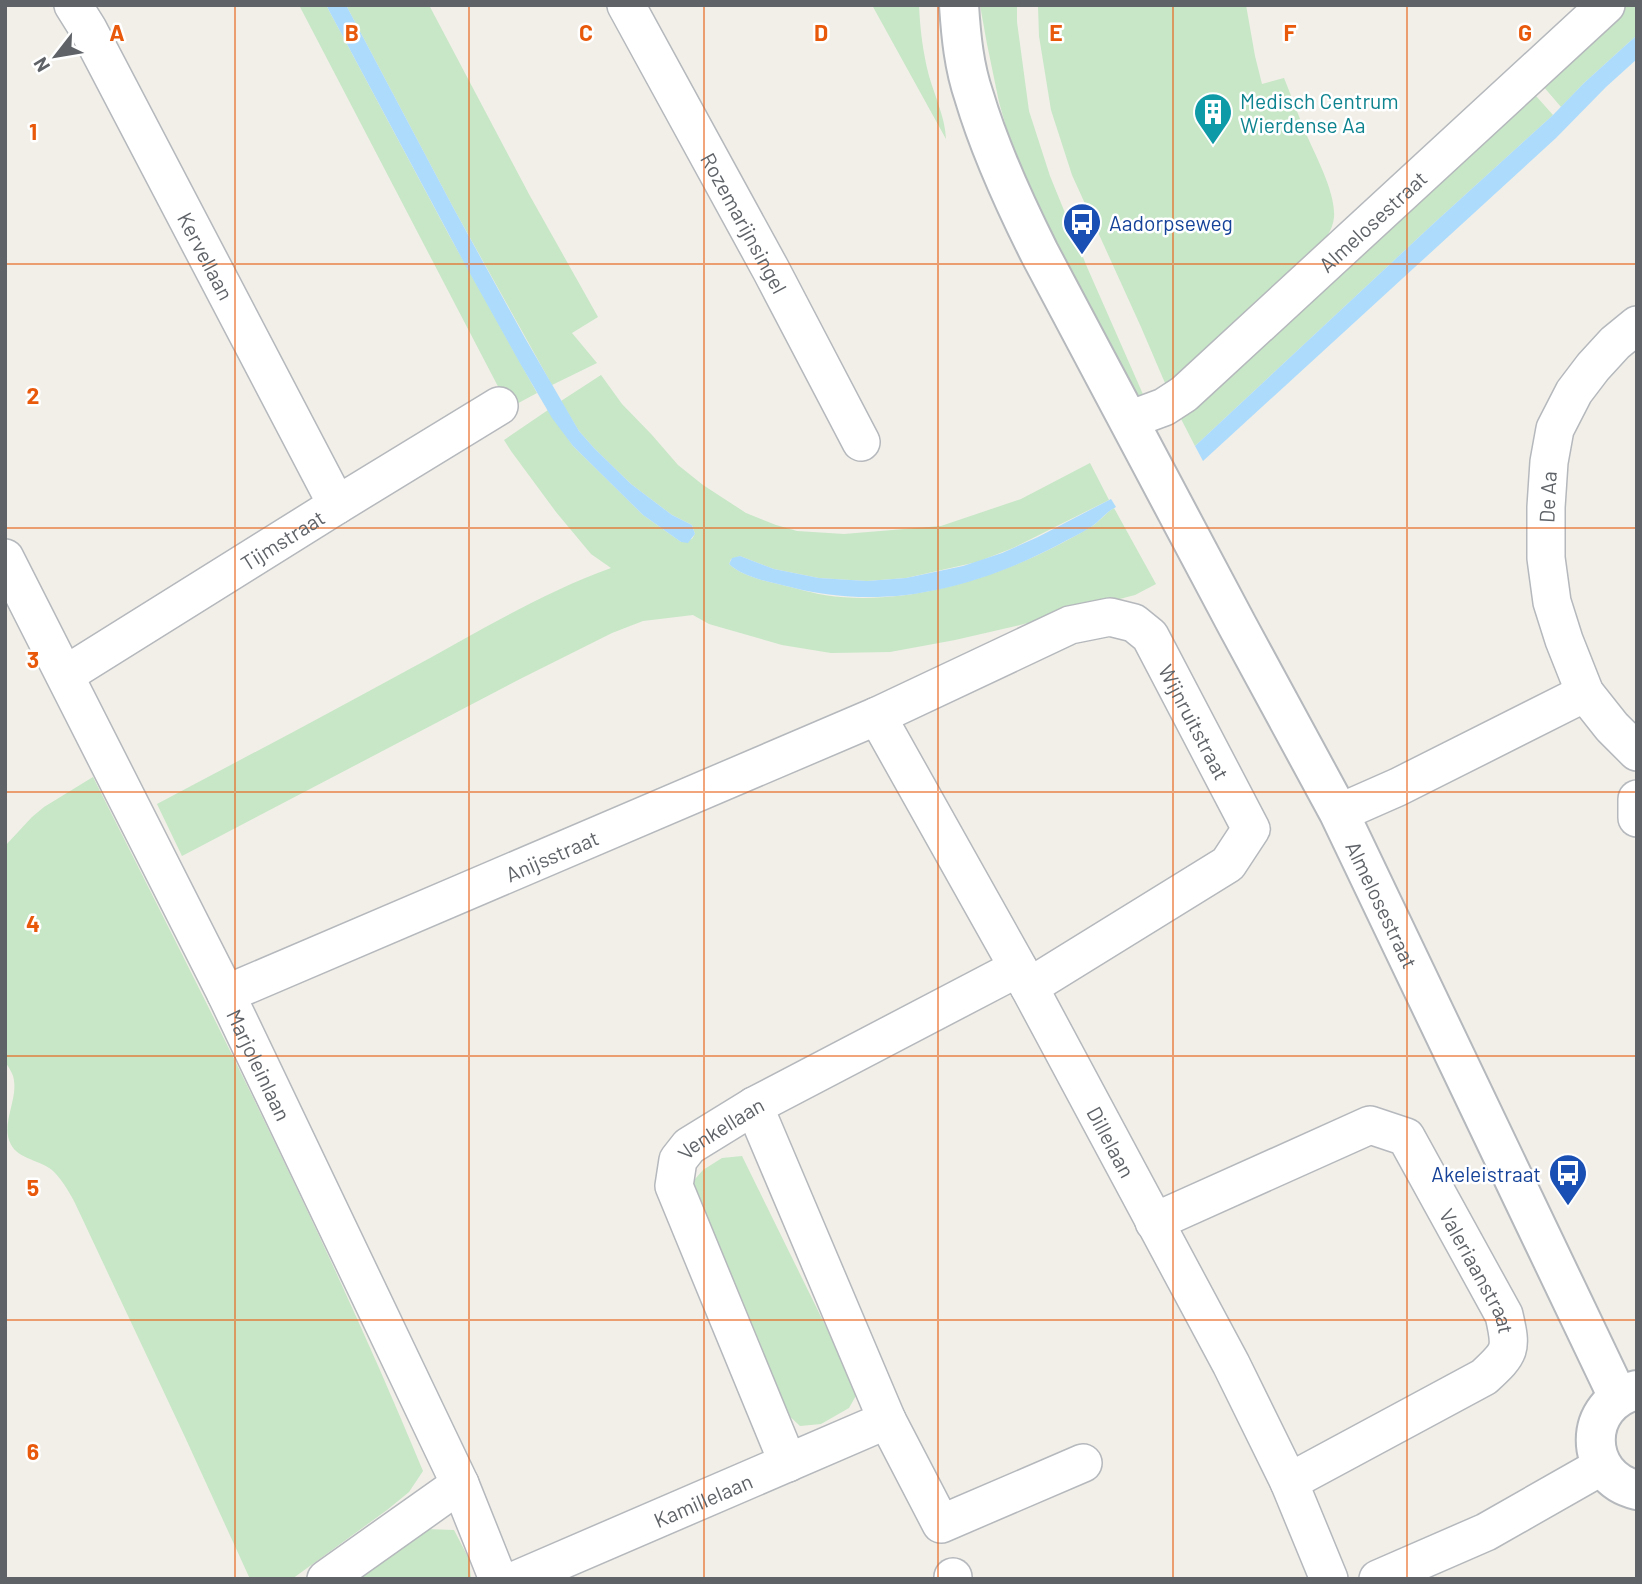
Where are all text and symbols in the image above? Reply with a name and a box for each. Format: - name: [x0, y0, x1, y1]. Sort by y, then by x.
- text: A: [109, 18, 125, 46]
- text: B: [345, 18, 359, 46]
- text: C: [579, 18, 593, 46]
- text: D: [814, 18, 828, 46]
- text: E: [1049, 18, 1063, 46]
- text: F: [1284, 18, 1297, 46]
- text: G: [1518, 18, 1532, 46]
- north arrow: [21, 21, 91, 91]
- text: N: [28, 54, 54, 76]
- place label: Medisch Centrum Wierdense Aa: [1240, 88, 1399, 137]
- building icon: Medisch Centrum Wierdense Aa: [1192, 91, 1234, 146]
- text: 1: [29, 117, 37, 145]
- street label: Rozemarijnsingel: [697, 148, 793, 297]
- street label: Almelosestraat: [1313, 165, 1431, 277]
- bus stop icon: Aadorpseweg: [1061, 201, 1103, 256]
- street label: Kervellaan: [173, 208, 240, 304]
- place label: Aadorpseweg: [1109, 210, 1233, 235]
- text: 2: [27, 381, 39, 409]
- street label: De Aa: [1533, 470, 1561, 524]
- street label: Tijmstraat: [236, 504, 329, 575]
- text: 3: [27, 645, 39, 673]
- street label: Wijnruitstraat: [1154, 660, 1235, 783]
- street label: Anijsstraat: [501, 824, 602, 886]
- street label: Almelosestraat: [1342, 837, 1424, 972]
- text: 4: [26, 909, 40, 937]
- street label: Marjoleinlaan: [222, 1005, 297, 1124]
- street label: Venkellaan: [671, 1091, 768, 1164]
- street label: Dillelaan: [1083, 1102, 1141, 1181]
- bus stop icon: Akeleistraat: [1547, 1152, 1589, 1207]
- place label: Akeleistraat: [1431, 1161, 1541, 1186]
- text: 5: [27, 1173, 39, 1201]
- street label: Valeriaanstraat: [1435, 1204, 1520, 1335]
- text: 6: [27, 1437, 39, 1465]
- street label: Kamillelaan: [650, 1467, 756, 1532]

